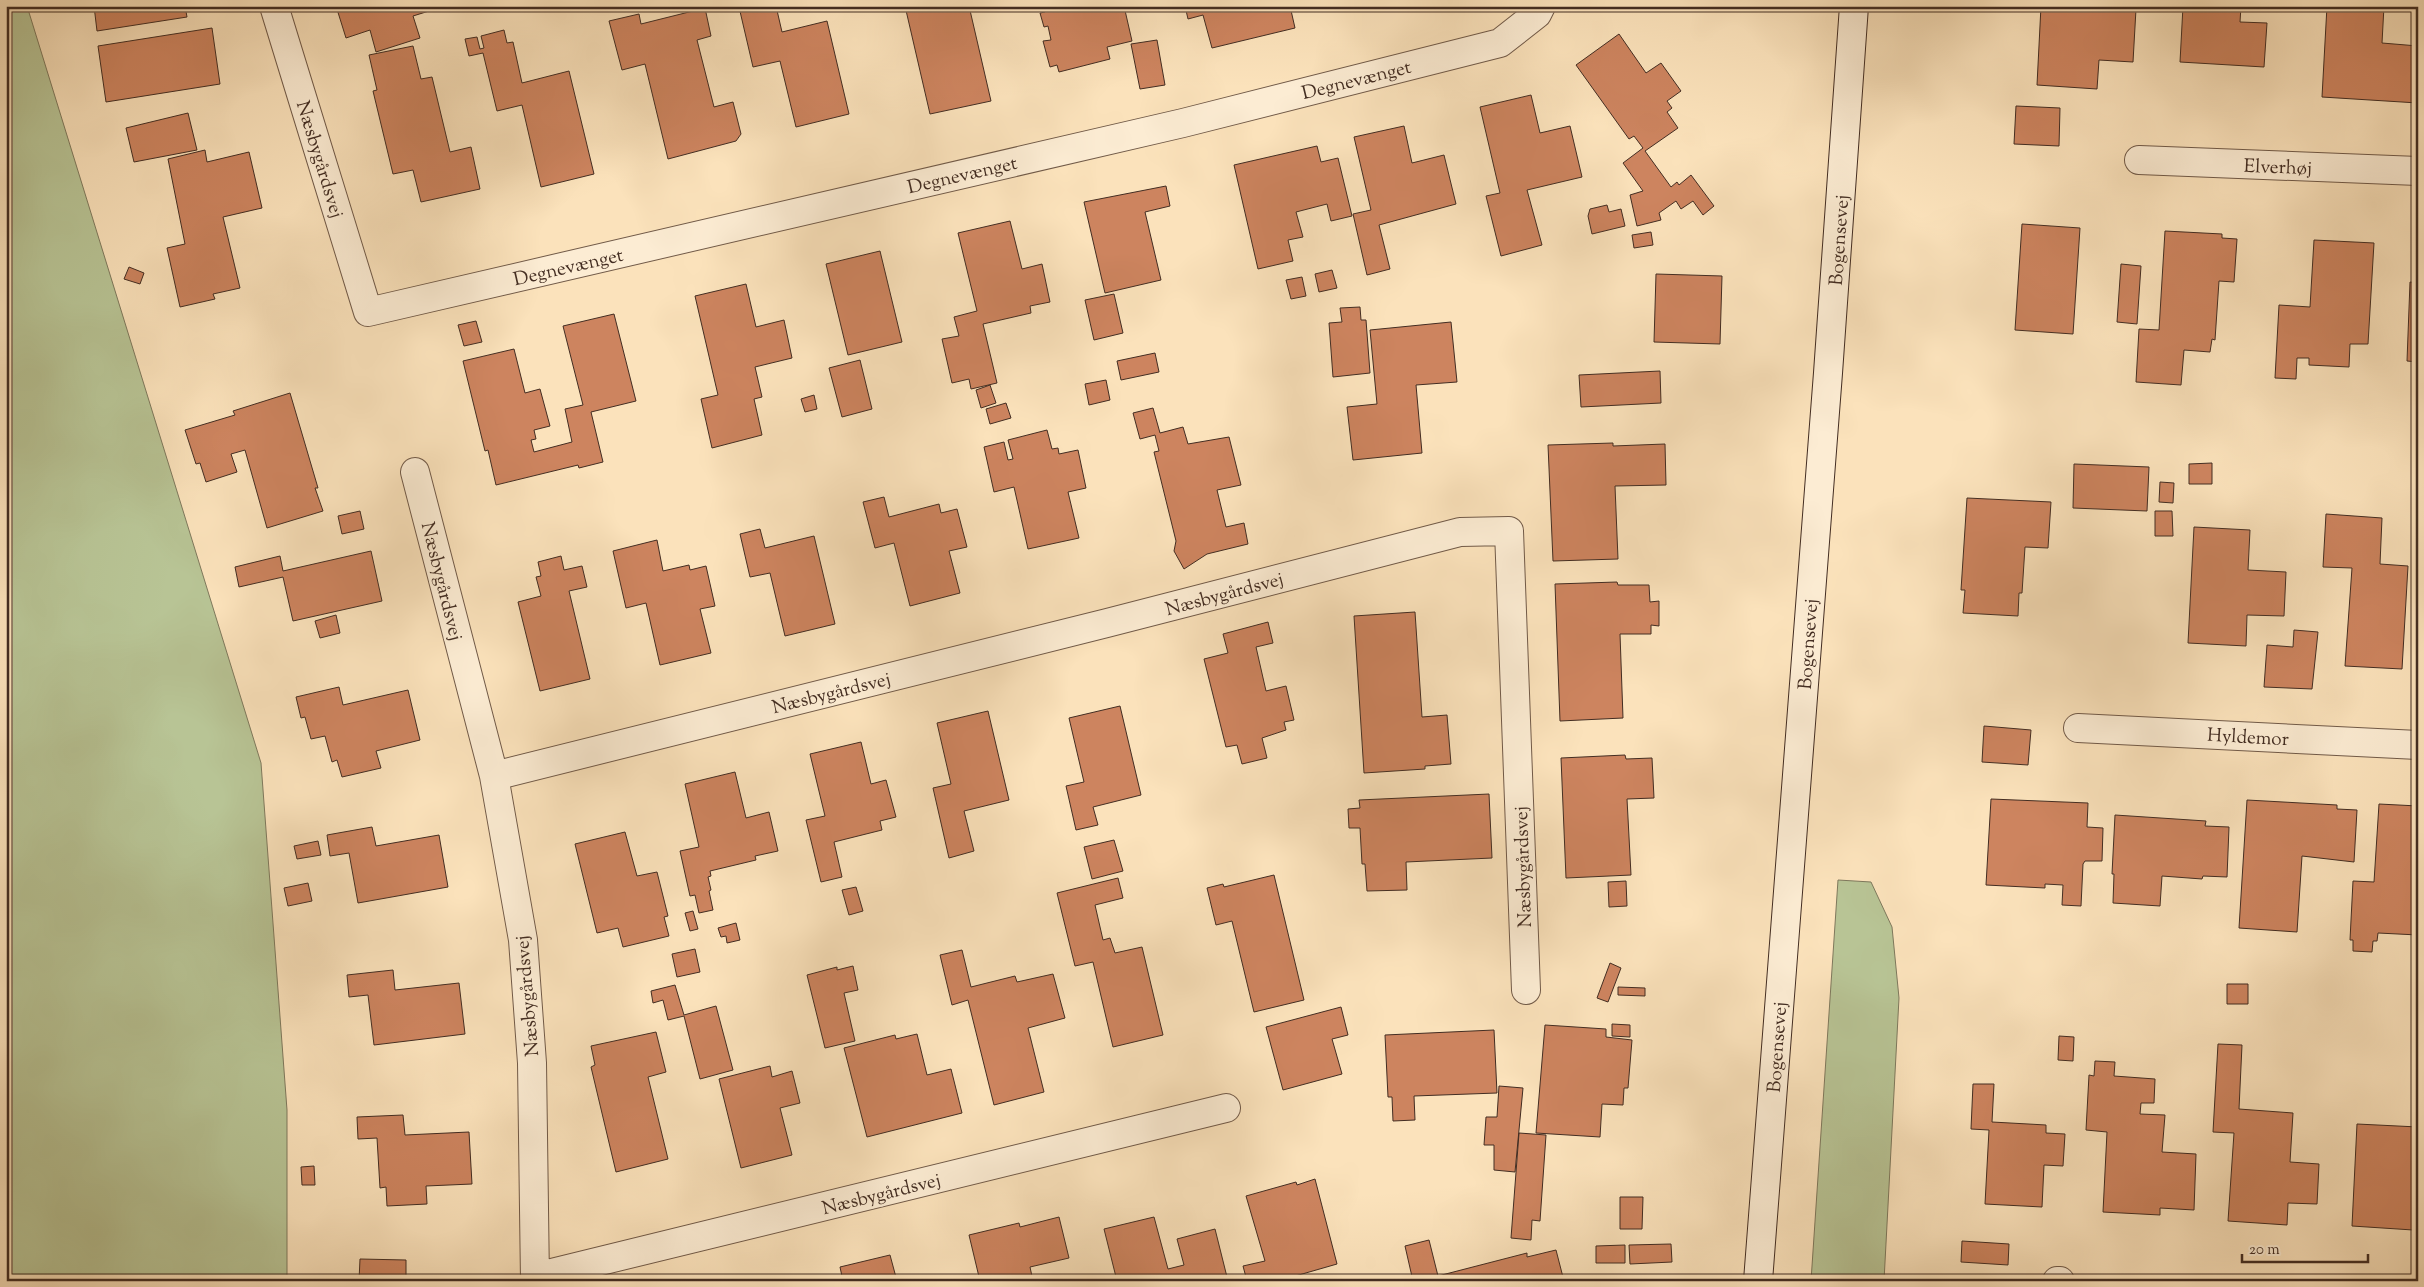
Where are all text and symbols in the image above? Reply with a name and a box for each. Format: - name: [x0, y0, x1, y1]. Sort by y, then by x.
- street label: Degnevænget: [1299, 55, 1415, 108]
- street label: Næsbygårdsvej: [288, 98, 349, 222]
- street label: Degnevænget: [905, 151, 1021, 202]
- street label: Elverhøj: [2243, 154, 2313, 183]
- street label: Bogensevej: [1824, 194, 1857, 287]
- street label: Degnevænget: [511, 243, 627, 294]
- street label: Næsbygårdsvej: [413, 519, 468, 644]
- street label: Næsbygårdsvej: [1162, 567, 1287, 624]
- street label: Bogensevej: [1793, 598, 1826, 691]
- street label: Næsbygårdsvej: [769, 667, 894, 722]
- street label: Hyldemor: [2206, 723, 2289, 754]
- street label: Næsbygårdsvej: [1509, 806, 1540, 928]
- street label: Næsbygårdsvej: [510, 934, 547, 1057]
- street label: Bogensevej: [1762, 1001, 1795, 1094]
- street label: Næsbygårdsvej: [819, 1168, 944, 1223]
- scale bar: [2242, 1232, 2368, 1264]
- text: 20 m: [2249, 1240, 2280, 1261]

